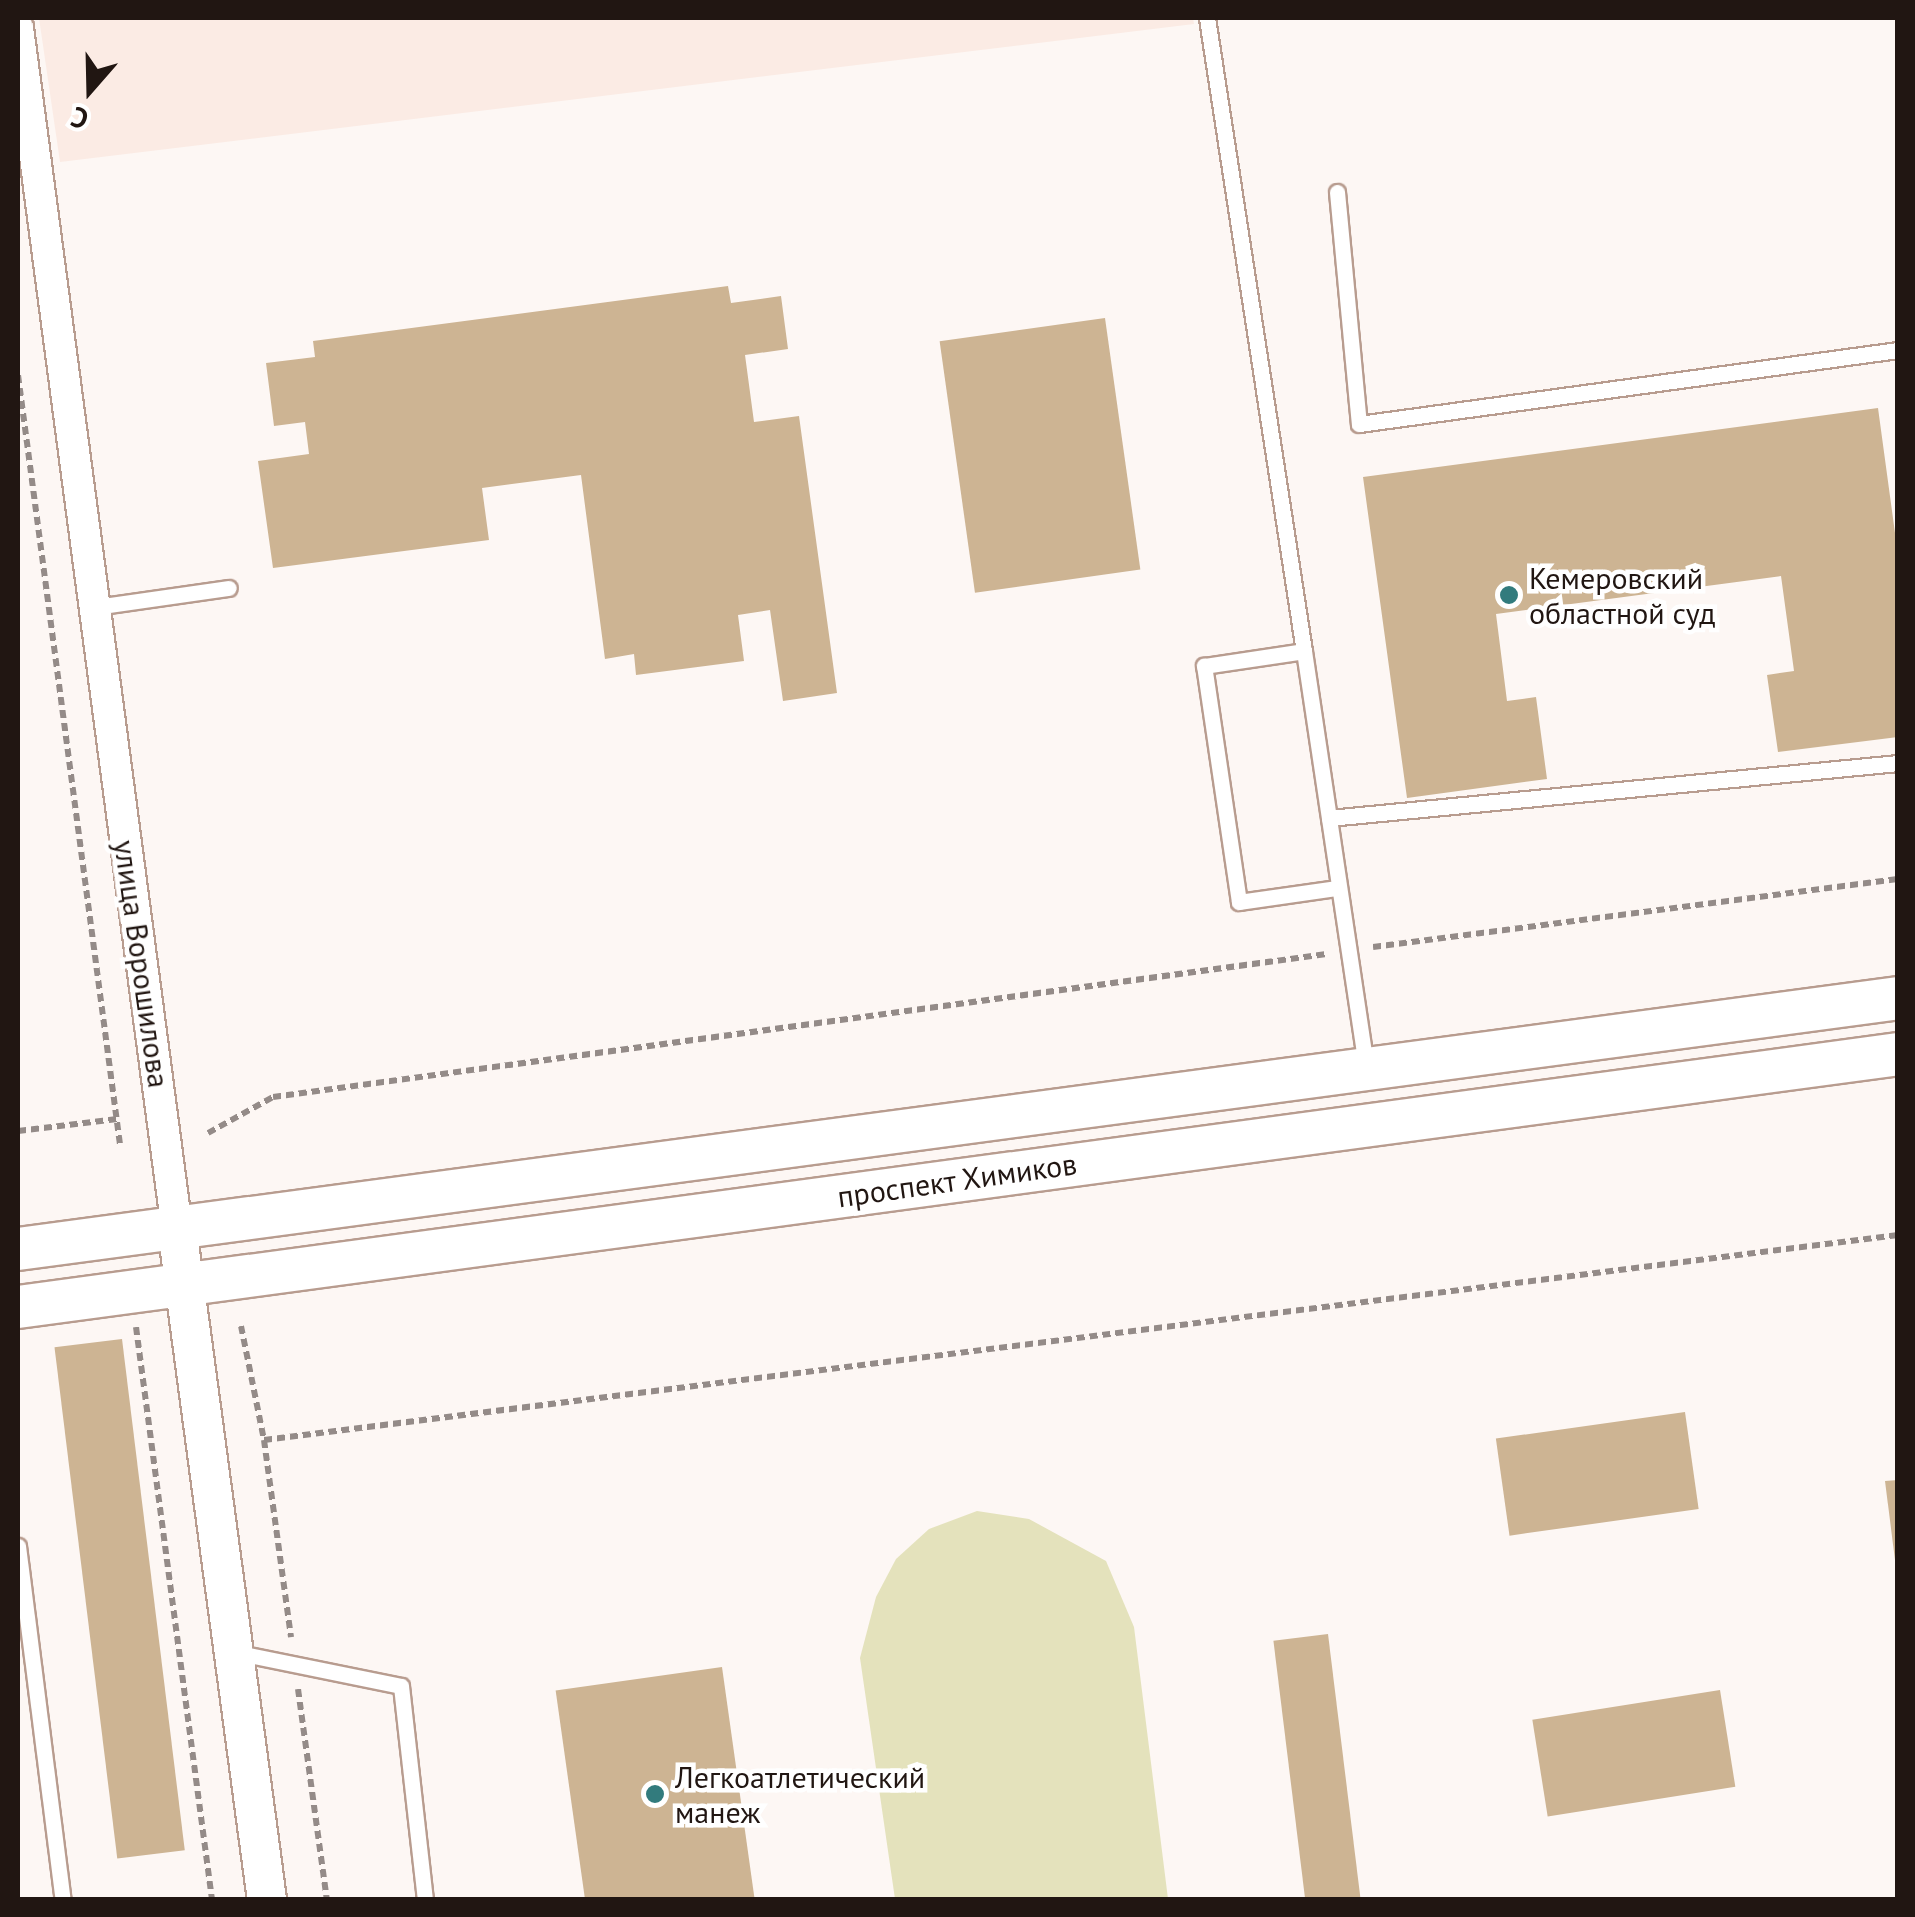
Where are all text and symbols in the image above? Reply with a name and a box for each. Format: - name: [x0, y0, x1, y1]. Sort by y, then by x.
- north arrow: [40, 40, 140, 140]
- text: С: [66, 99, 93, 139]
- place label: Кемеровский областной суд: [1529, 560, 1716, 630]
- marker: Кемеровский областной суд: [1498, 584, 1520, 606]
- street label: улица Ворошилова: [107, 838, 177, 1090]
- street label: проспект Химиков: [834, 1145, 1080, 1215]
- place label: Легкоатлетический манеж: [675, 1759, 925, 1830]
- marker: Легкоатлетический манеж: [644, 1783, 666, 1805]

